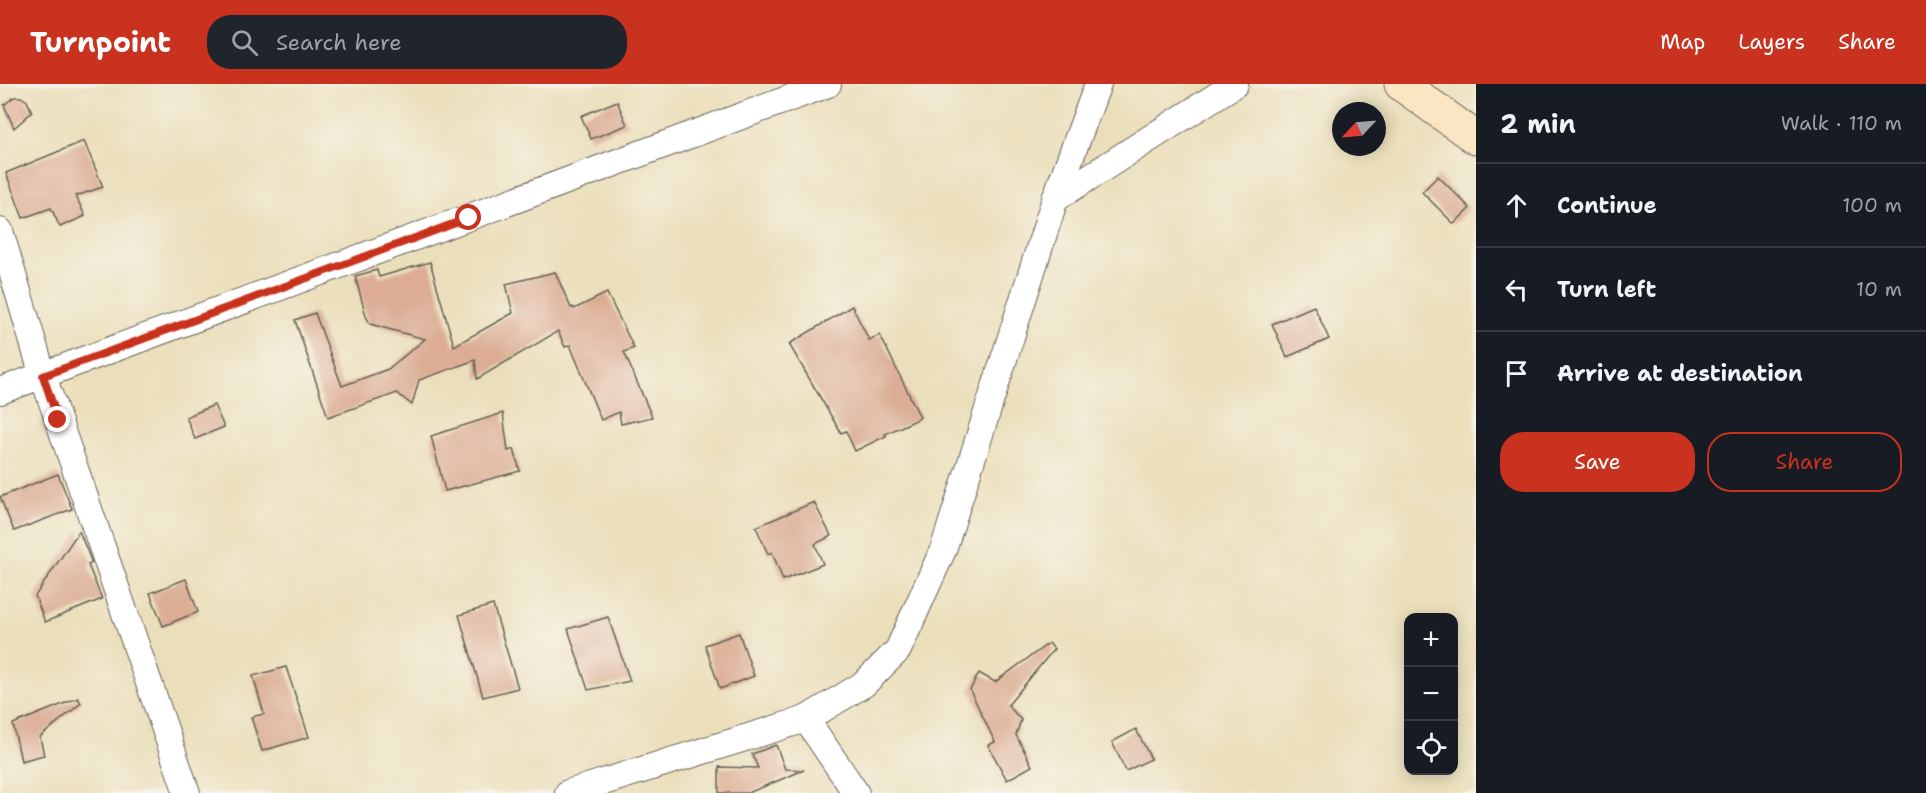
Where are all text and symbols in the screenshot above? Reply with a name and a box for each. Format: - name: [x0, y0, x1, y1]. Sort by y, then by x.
- search box: [207, 15, 627, 69]
- text: Turnpoint: [30, 23, 171, 61]
- icon: search: [228, 26, 261, 59]
- text: Search here: [276, 28, 402, 57]
- text: Map: [1660, 28, 1705, 56]
- text: Layers: [1738, 28, 1805, 56]
- text: Share: [1838, 28, 1896, 56]
- north arrow: [1332, 102, 1386, 156]
- text: 2 min: [1500, 106, 1576, 141]
- text: Walk · 110 m: [1781, 110, 1902, 136]
- icon: ahead: [1500, 189, 1533, 222]
- text: Continue: [1557, 191, 1657, 220]
- text: 100 m: [1842, 192, 1902, 218]
- route start: [455, 204, 481, 230]
- icon: left: [1500, 273, 1533, 306]
- text: Turn left: [1557, 275, 1656, 304]
- text: 10 m: [1856, 276, 1902, 302]
- icon: arrive: [1500, 357, 1533, 390]
- text: Arrive at destination: [1557, 359, 1803, 388]
- route end: [44, 406, 70, 432]
- button: Save: [1500, 432, 1695, 492]
- button: Share: [1707, 432, 1902, 492]
- map controls: [1404, 613, 1458, 775]
- button: +: [1404, 613, 1458, 667]
- button: −: [1404, 667, 1458, 721]
- button: locate: [1404, 721, 1458, 775]

